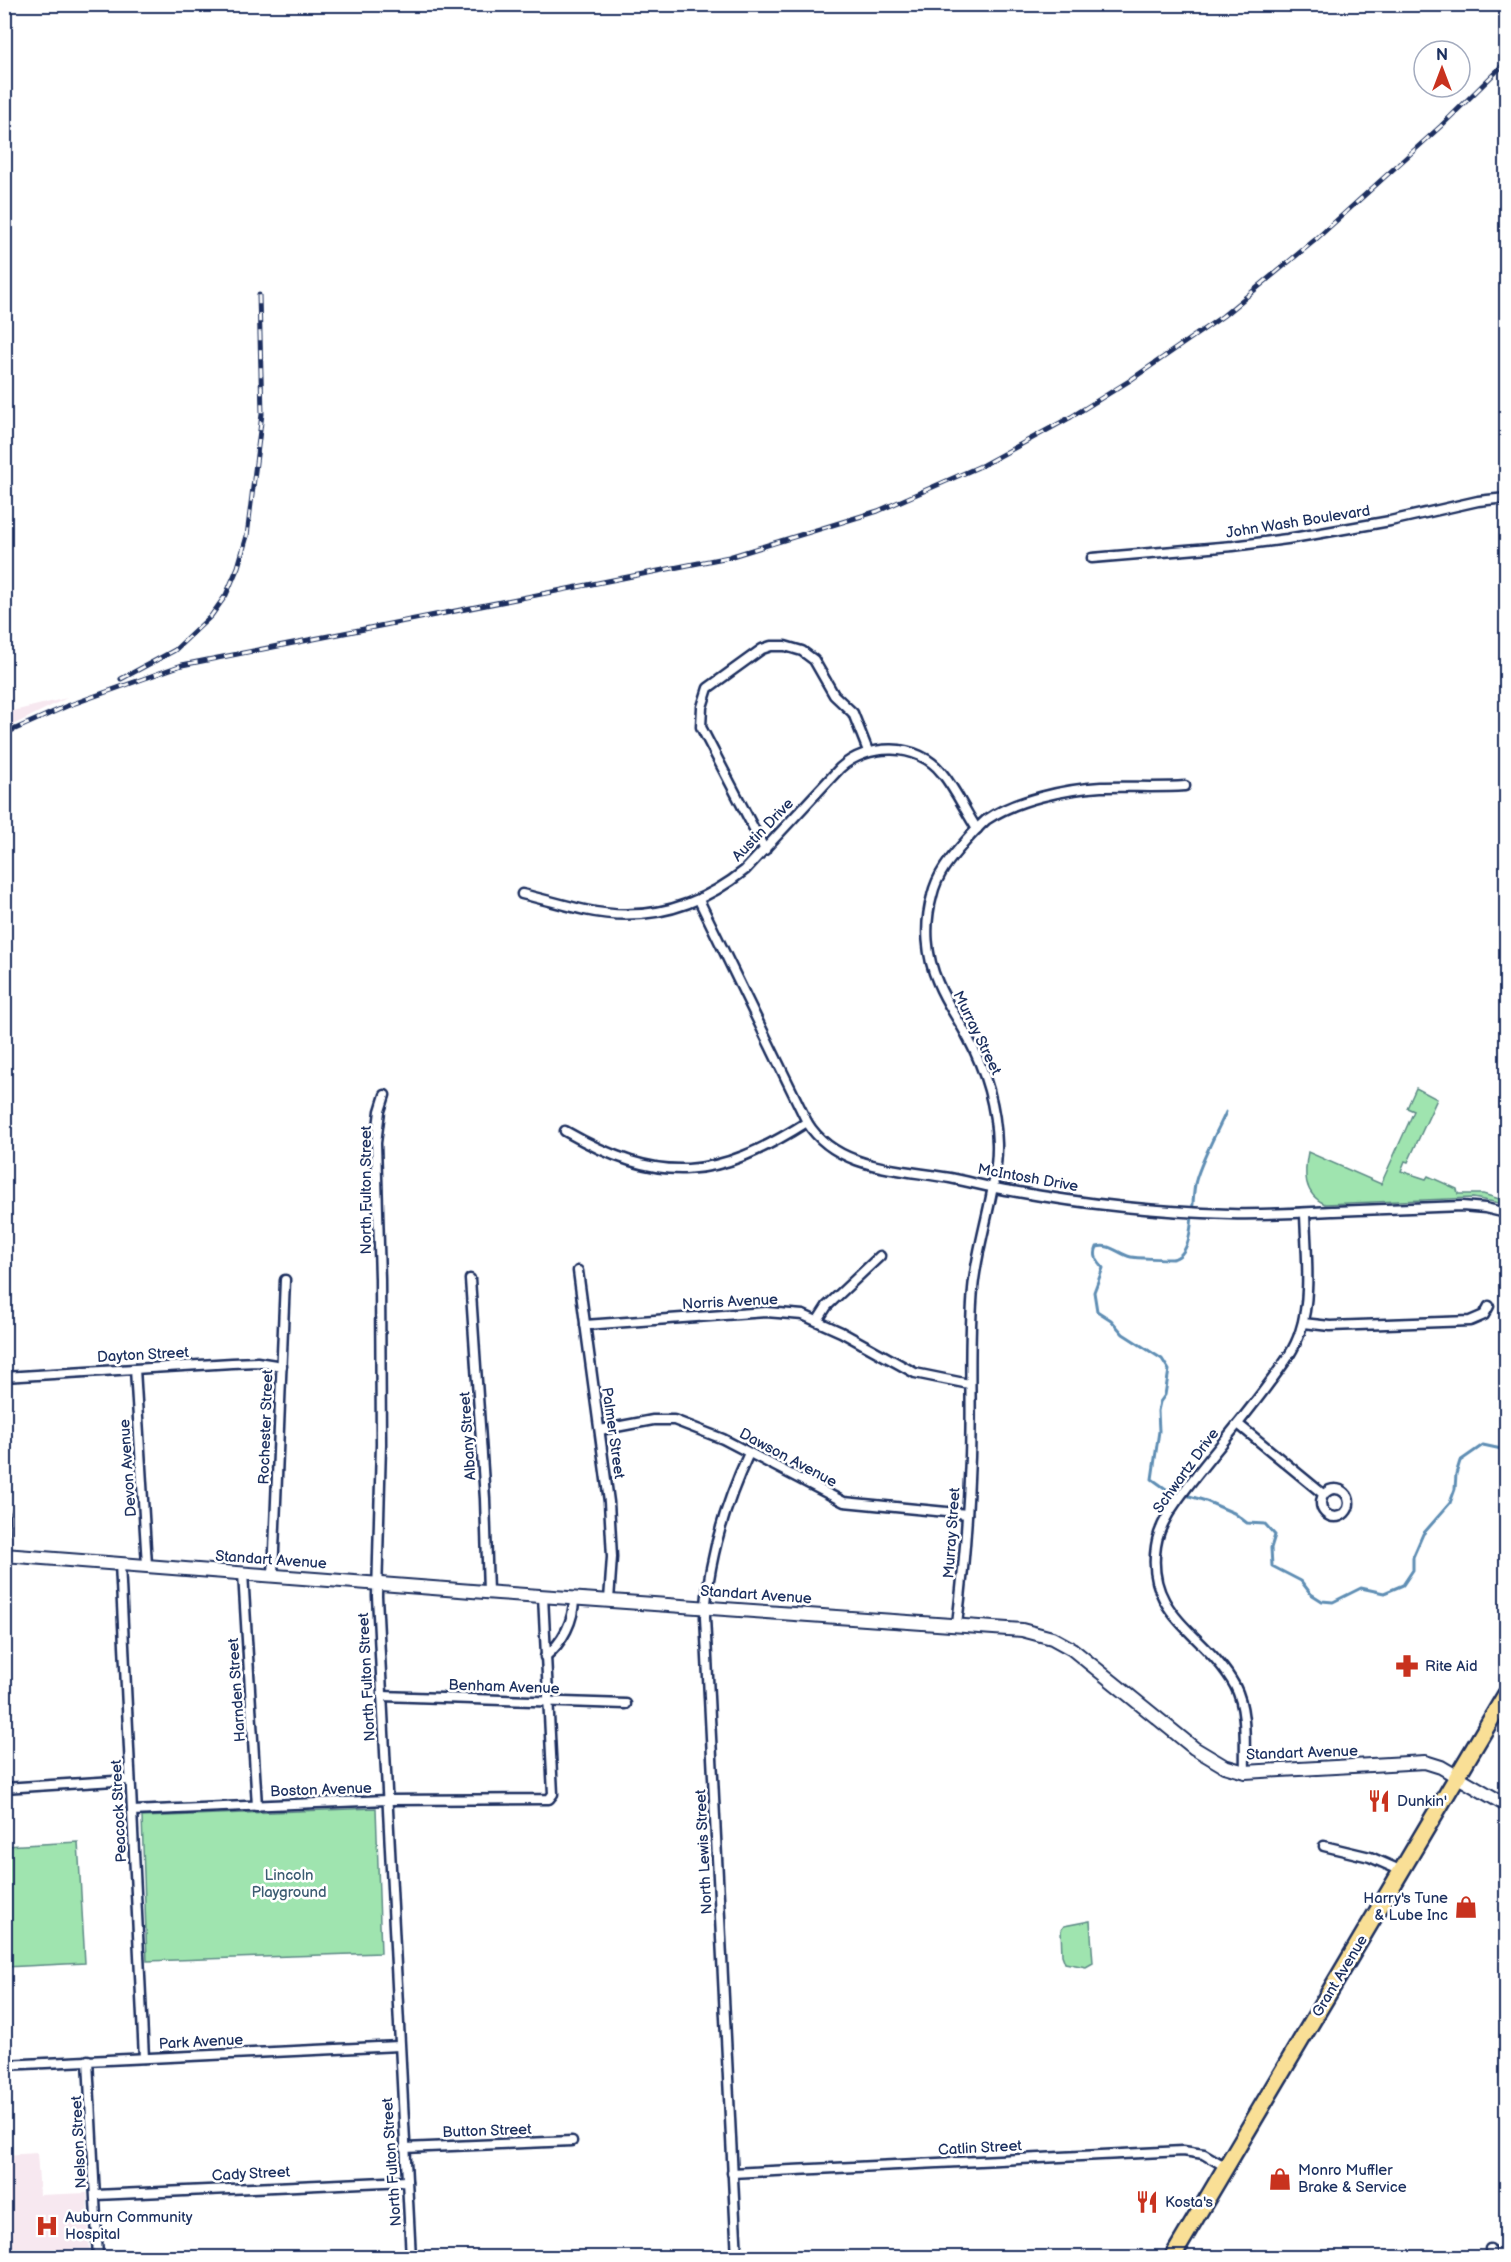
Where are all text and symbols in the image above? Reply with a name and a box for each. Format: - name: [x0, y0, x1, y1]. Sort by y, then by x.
- north arrow: [1412, 39, 1472, 99]
- text: N: [1436, 46, 1448, 65]
- street label: John Wash Boulevard: [1225, 501, 1371, 543]
- street label: Austin Drive: [728, 794, 798, 866]
- street label: Murray Street: [948, 988, 1006, 1078]
- street label: North Fulton Street: [357, 1125, 376, 1254]
- street label: McIntosh Drive: [976, 1160, 1080, 1196]
- street label: Norris Avenue: [682, 1290, 779, 1314]
- street label: Dayton Street: [97, 1343, 190, 1367]
- street label: Rochester Street: [254, 1369, 278, 1485]
- street label: Palmer Street: [597, 1386, 629, 1480]
- street label: Albany Street: [455, 1391, 481, 1481]
- street label: Devon Avenue: [115, 1418, 141, 1518]
- street label: Dawson Avenue: [736, 1424, 840, 1492]
- street label: Schwartz Drive: [1149, 1425, 1223, 1517]
- street label: Murray Street: [939, 1487, 965, 1579]
- street label: Standart Avenue: [215, 1547, 328, 1573]
- street label: Standart Avenue: [700, 1582, 813, 1608]
- street label: North Fulton Street: [354, 1612, 380, 1742]
- street label: Harnden Street: [224, 1637, 250, 1743]
- pharmacy icon: Rite Aid: [1394, 1653, 1420, 1679]
- place label: Rite Aid: [1425, 1657, 1478, 1676]
- street label: Benham Avenue: [448, 1676, 560, 1698]
- street label: Standart Avenue: [1246, 1742, 1358, 1764]
- street label: Peacock Street: [107, 1759, 131, 1863]
- street label: Boston Avenue: [270, 1779, 372, 1801]
- restaurant icon: Dunkin': [1366, 1788, 1392, 1814]
- street label: North Lewis Street: [691, 1789, 717, 1915]
- place label: Dunkin': [1397, 1792, 1447, 1811]
- park label: Lincoln Playground: [251, 1866, 327, 1902]
- place label: Harry's Tune & Lube Inc: [1363, 1889, 1448, 1925]
- shop icon: Harry's Tune & Lube Inc: [1453, 1894, 1479, 1920]
- street label: Grant Avenue: [1308, 1931, 1372, 2020]
- street label: Park Avenue: [158, 2030, 244, 2054]
- street label: Nelson Street: [67, 2095, 91, 2189]
- street label: North Fulton Street: [378, 2097, 406, 2227]
- street label: Button Street: [442, 2120, 532, 2142]
- street label: Catlin Street: [938, 2136, 1023, 2160]
- place label: Monro Muffler Brake & Service: [1298, 2161, 1407, 2197]
- street label: Cady Street: [211, 2162, 291, 2186]
- shop icon: Monro Muffler Brake & Service: [1267, 2166, 1293, 2192]
- restaurant icon: Kosta's: [1134, 2189, 1160, 2215]
- place label: Kosta's: [1165, 2193, 1213, 2212]
- place label: Auburn Community Hospital: [65, 2208, 193, 2244]
- hospital icon: Auburn Community Hospital: [34, 2213, 60, 2239]

